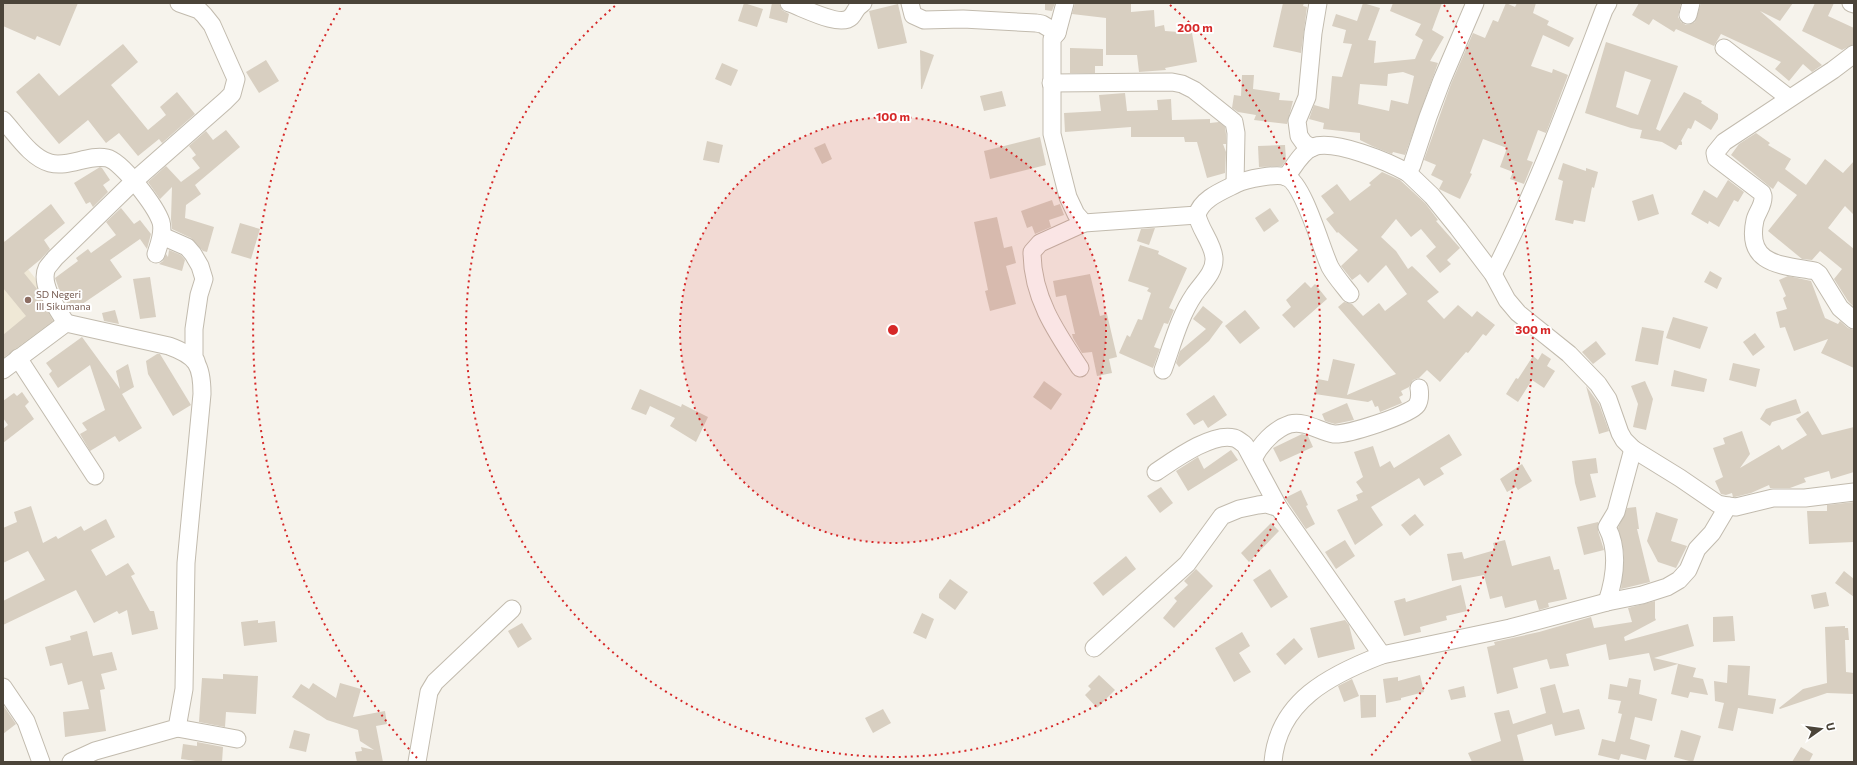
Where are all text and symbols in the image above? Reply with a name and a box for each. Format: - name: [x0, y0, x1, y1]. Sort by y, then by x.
- text: 200 m: [1177, 20, 1213, 34]
- text: 100 m: [876, 109, 910, 123]
- place label: SD Negeri III Sikumana: [36, 288, 91, 312]
- marker: SD Negeri III Sikumana: [23, 295, 33, 305]
- text: 300 m: [1515, 322, 1551, 336]
- centre of rings: [886, 323, 900, 337]
- north arrow: [1801, 709, 1841, 749]
- text: U: [1824, 721, 1838, 732]

